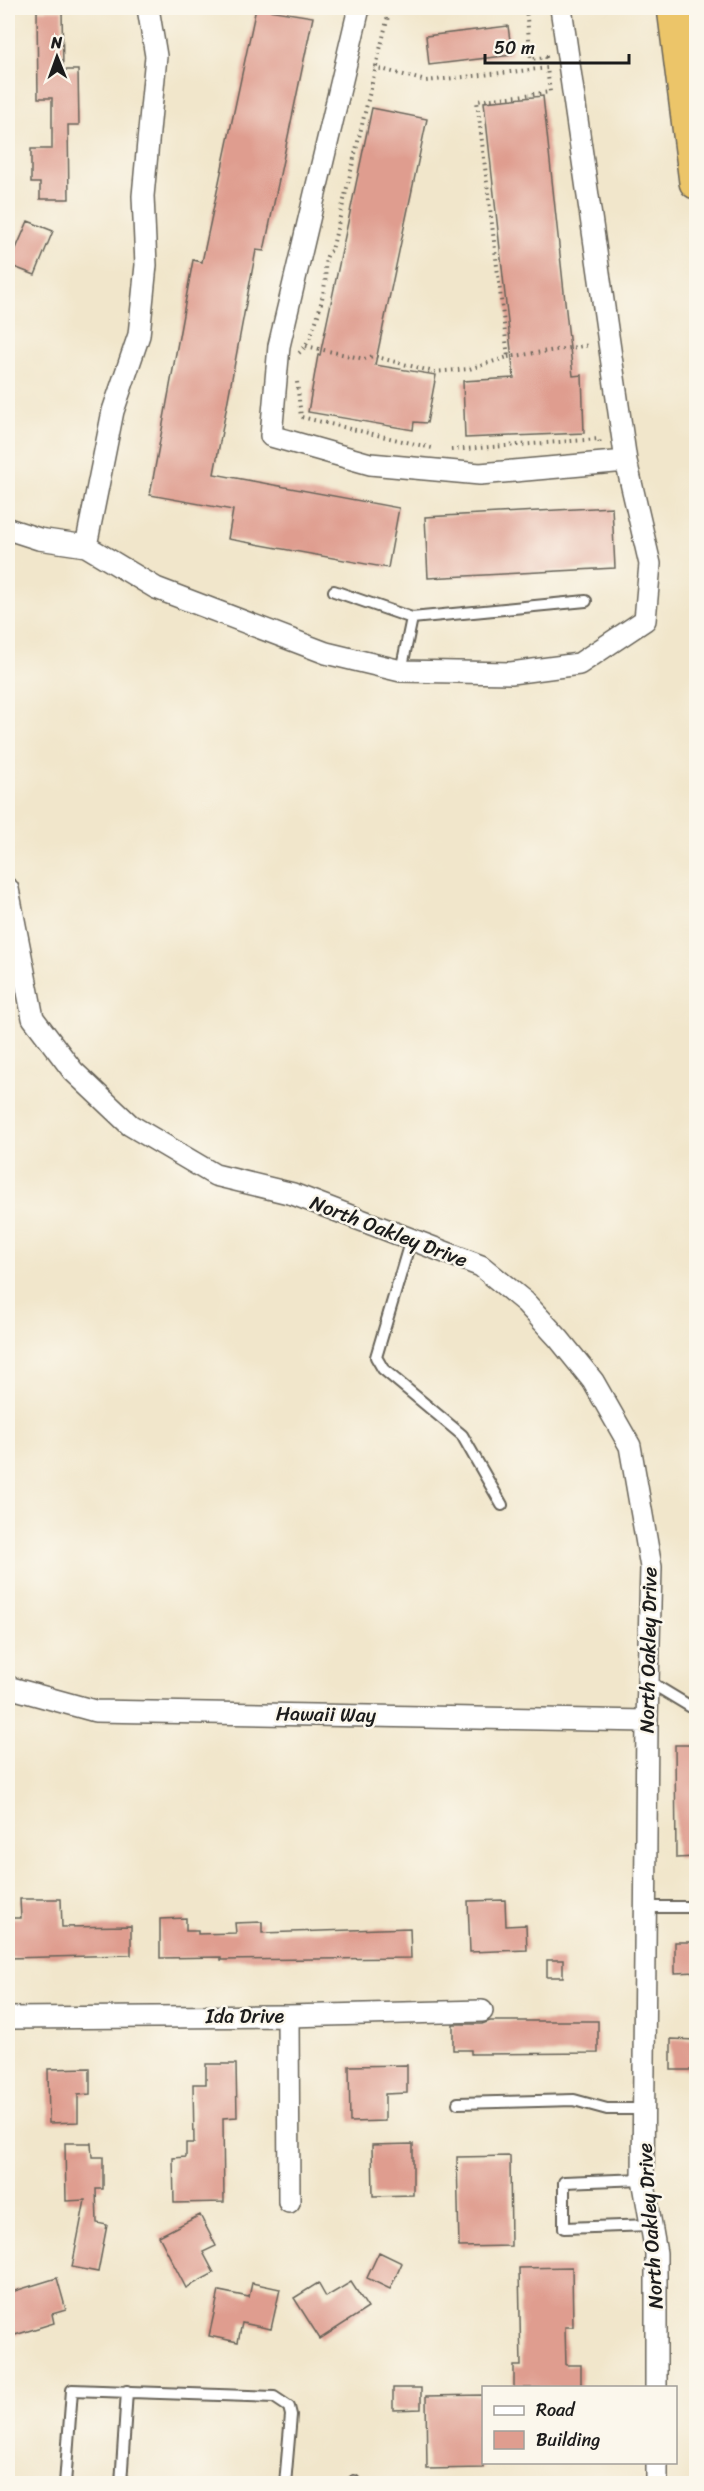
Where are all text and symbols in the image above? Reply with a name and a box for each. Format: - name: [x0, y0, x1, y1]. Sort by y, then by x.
- north arrow: [27, 27, 87, 87]
- scale bar: [485, 27, 629, 65]
- text: N: [50, 28, 63, 57]
- text: 50 m: [494, 32, 535, 64]
- street label: North Oakley Drive: [305, 1185, 473, 1278]
- street label: North Oakley Drive: [630, 1567, 667, 1733]
- street label: Hawaii Way: [276, 1696, 377, 1733]
- street label: Ida Drive: [205, 1999, 285, 2034]
- street label: North Oakley Drive: [627, 2142, 674, 2310]
- legend: [482, 2386, 677, 2464]
- text: Road: [536, 2394, 576, 2426]
- text: Building: [536, 2424, 600, 2456]

